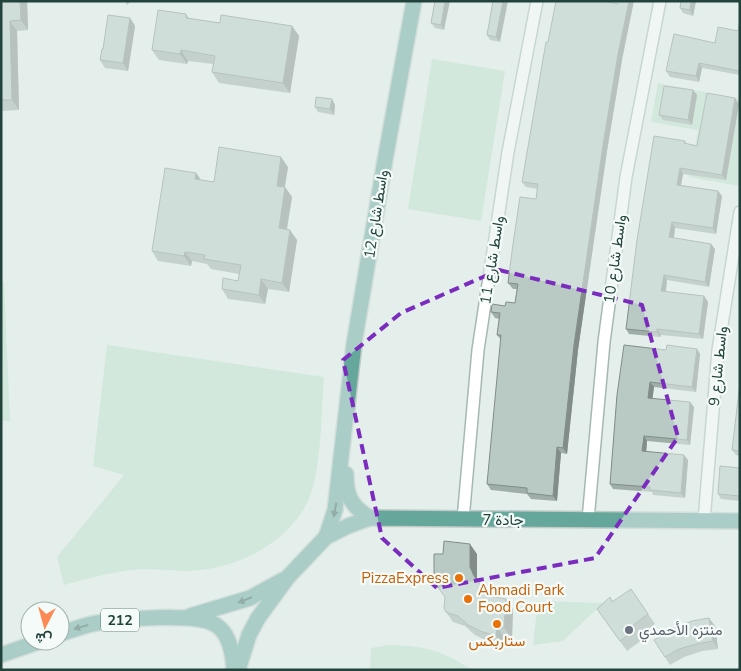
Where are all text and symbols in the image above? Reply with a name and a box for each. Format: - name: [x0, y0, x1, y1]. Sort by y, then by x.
- street label: واسط شارع 12: [359, 168, 394, 260]
- street label: واسط شارع 10: [599, 213, 632, 305]
- street label: واسط شارع 11: [475, 214, 510, 306]
- street label: واسط شارع 9: [704, 325, 733, 407]
- one-way arrow: [330, 503, 338, 519]
- street label: جادة 7: [482, 510, 524, 530]
- place label: PizzaExpress: [361, 568, 449, 588]
- marker: PizzaExpress: [453, 572, 465, 584]
- place label: Ahmadi Park Food Court: [478, 580, 565, 617]
- marker: Ahmadi Park Food Court: [462, 593, 474, 605]
- one-way arrow: [238, 596, 252, 604]
- north arrow: [20, 601, 70, 651]
- road number: 212: [101, 608, 139, 632]
- marker: ستاربكس: [491, 618, 503, 630]
- place label: منتزه الأحمدي: [639, 620, 722, 643]
- one-way arrow: [73, 624, 88, 632]
- marker: منتزه الأحمدي: [623, 624, 635, 636]
- text: ش: [34, 628, 53, 649]
- place label: ستاربكس: [469, 631, 526, 651]

